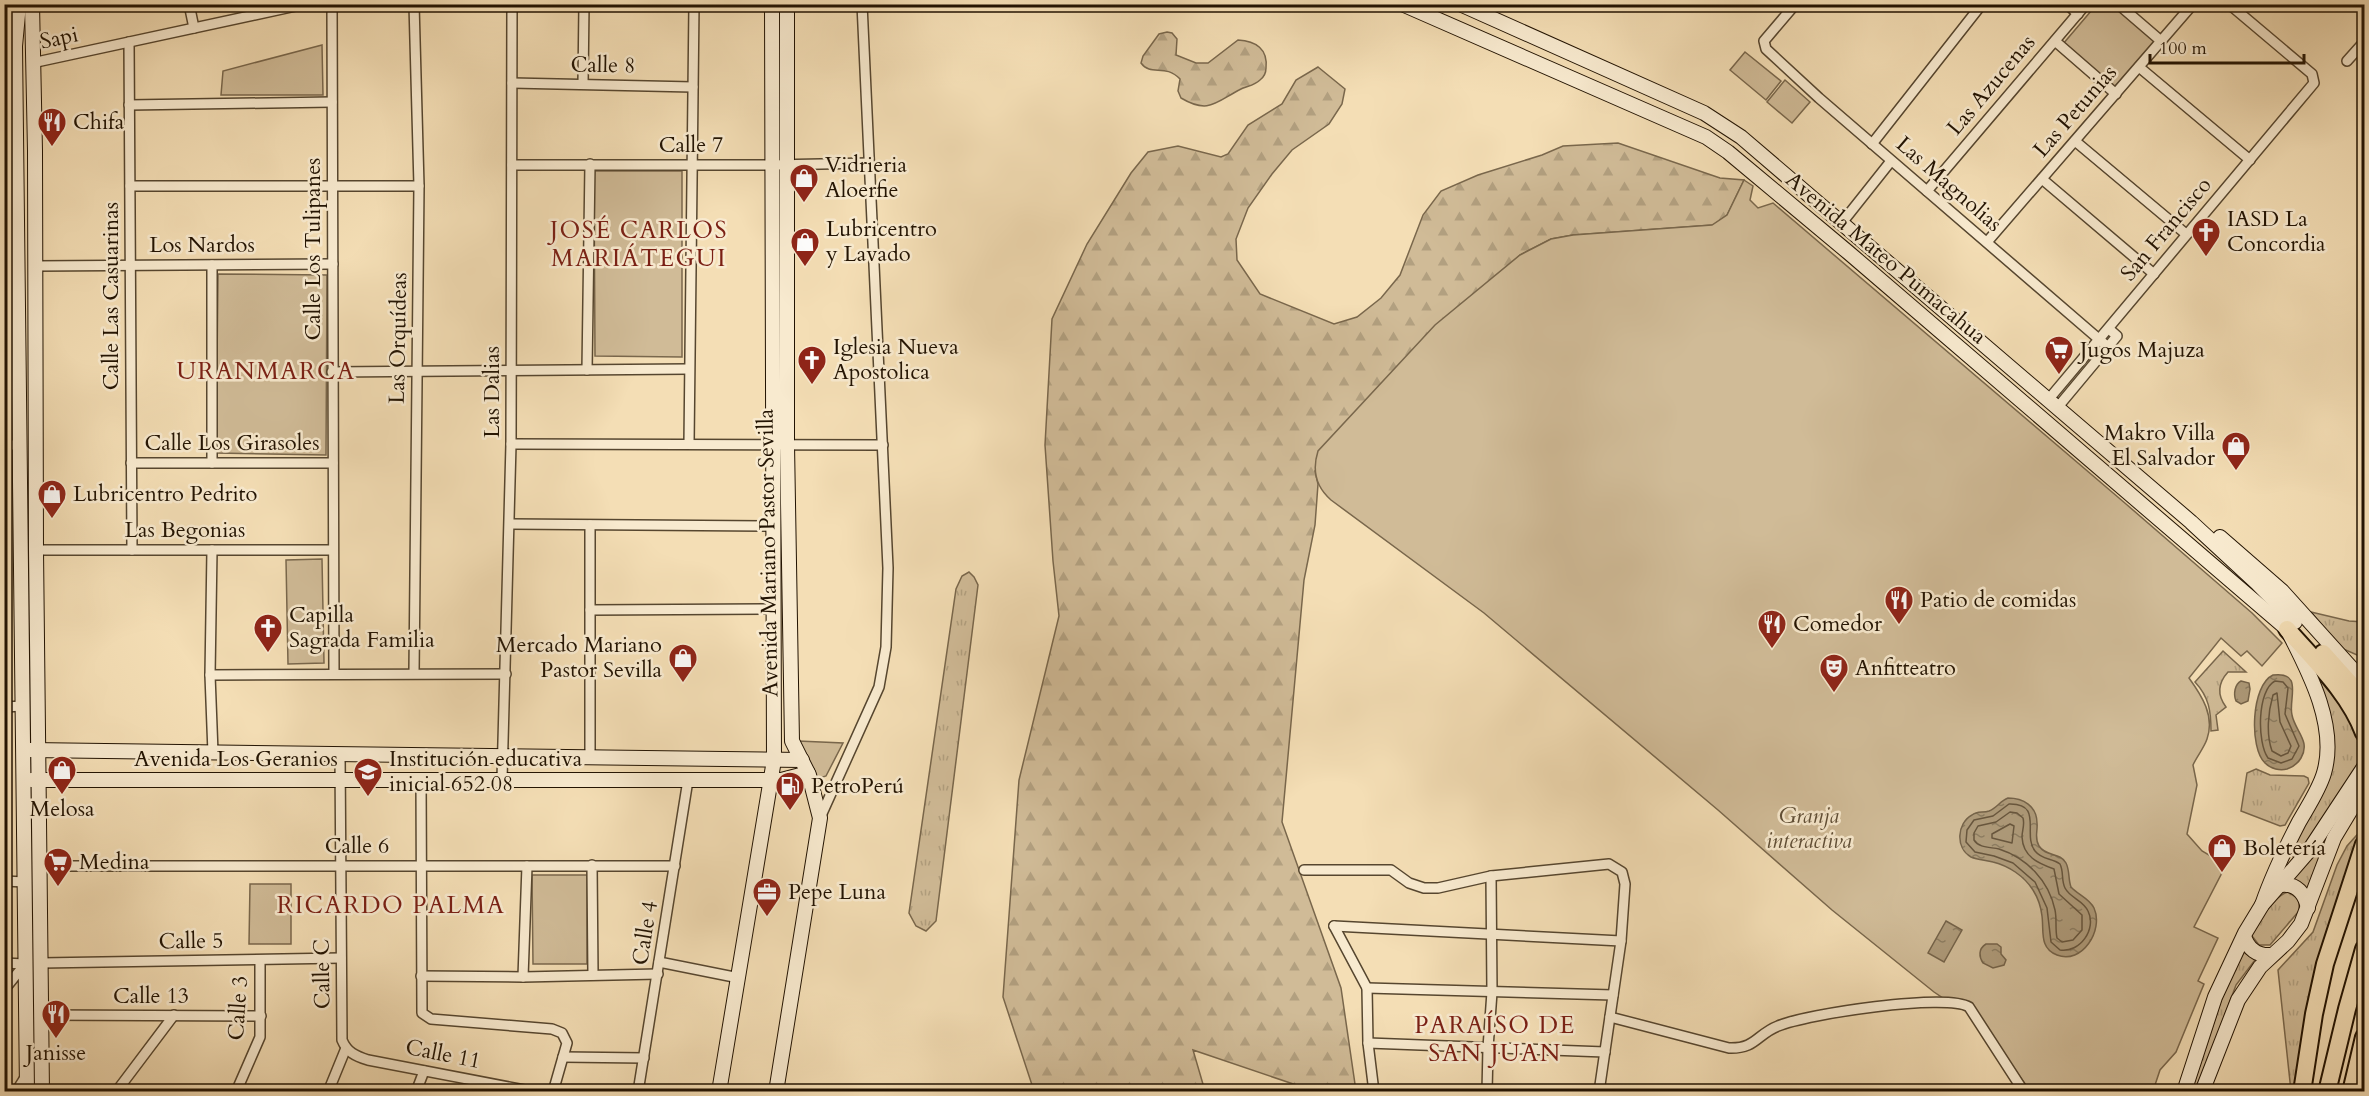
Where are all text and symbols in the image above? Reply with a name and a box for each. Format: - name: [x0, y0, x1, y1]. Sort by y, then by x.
- street label: Sapi: [37, 19, 81, 57]
- scale bar: [2150, 27, 2304, 65]
- street label: Las Azucenas: [1940, 28, 2042, 142]
- text: 100 m: [2159, 36, 2207, 61]
- street label: Calle 8: [570, 49, 636, 81]
- street label: Las Petunias: [2026, 58, 2124, 164]
- restaurant icon: Chifa: [36, 106, 68, 148]
- place label: Chifa: [73, 107, 125, 137]
- street label: Las Magnolias: [1889, 129, 2009, 239]
- street label: Calle 7: [659, 130, 723, 160]
- place label: Vidrieria Aloerfie: [825, 150, 907, 205]
- street label: Calle Los Tulipanes: [298, 158, 328, 340]
- shop icon: Vidrieria Aloerfie: [788, 162, 820, 204]
- street label: Avenida Mateo Pumacahua: [1779, 165, 1993, 351]
- street label: San Francisco: [2114, 171, 2218, 287]
- street label: Calle Las Casuarinas: [96, 202, 126, 390]
- place label: IASD La Concordia: [2227, 204, 2326, 259]
- district label: JOSÉ CARLOS MARIÁTEGUI: [547, 214, 728, 275]
- place label: Lubricentro y Lavado: [825, 214, 937, 269]
- church icon: IASD La Concordia: [2190, 216, 2222, 258]
- shop icon: Lubricentro y Lavado: [789, 226, 821, 268]
- street label: Los Nardos: [149, 230, 255, 260]
- street label: Las Orquídeas: [382, 272, 414, 404]
- place label: Iglesia Nueva Apostolica: [833, 332, 959, 387]
- supermarket icon: Jugos Majuza: [2043, 334, 2075, 376]
- place label: Jugos Majuza: [2077, 335, 2205, 365]
- church icon: Iglesia Nueva Apostolica: [796, 344, 828, 386]
- street label: Las Dalias: [477, 346, 507, 438]
- district label: URANMARCA: [176, 355, 356, 388]
- street label: Avenida Mariano Pastor Sevilla: [750, 408, 786, 697]
- place label: Makro Villa El Salvador: [2104, 418, 2216, 473]
- street label: Calle Los Girasoles: [144, 428, 320, 458]
- shop icon: Makro Villa El Salvador: [2220, 430, 2252, 472]
- shop icon: Lubricentro Pedrito: [36, 478, 68, 520]
- place label: Lubricentro Pedrito: [73, 479, 258, 509]
- street label: Las Begonias: [125, 515, 245, 545]
- restaurant icon: Patio de comidas: [1883, 584, 1915, 626]
- place label: Patio de comidas: [1920, 585, 2076, 615]
- place label: Capilla Sagrada Familia: [289, 600, 435, 655]
- restaurant icon: Comedor: [1756, 608, 1788, 650]
- place label: Comedor: [1793, 609, 1883, 639]
- church icon: Capilla Sagrada Familia: [252, 612, 284, 654]
- place label: Mercado Mariano Pastor Sevilla: [496, 630, 662, 685]
- shop icon: Mercado Mariano Pastor Sevilla: [667, 642, 699, 684]
- theatre icon: Anfitteatro: [1818, 652, 1850, 694]
- place label: Anfitteatro: [1855, 653, 1956, 683]
- street label: Avenida Los Geranios: [134, 744, 338, 774]
- place label: Institución educativa inicial 652 08: [389, 744, 583, 799]
- shop icon: Melosa: [46, 754, 78, 796]
- school or university icon: Institución educativa inicial 652 08: [352, 756, 384, 798]
- fuel station icon: PetroPerú: [774, 770, 806, 812]
- place label: PetroPerú: [811, 771, 904, 801]
- place label: Melosa: [29, 794, 95, 824]
- park label: Granja interactiva: [1766, 801, 1852, 856]
- street label: Calle 6: [325, 831, 389, 861]
- shop icon: Boletería: [2206, 832, 2238, 874]
- place label: Boletería: [2243, 833, 2327, 863]
- supermarket icon: Medina: [42, 846, 74, 888]
- place label: Medina: [79, 847, 150, 877]
- office icon: Pepe Luna: [751, 876, 783, 918]
- place label: Pepe Luna: [788, 877, 886, 907]
- district label: RICARDO PALMA: [277, 889, 505, 922]
- street label: Calle 4: [625, 899, 665, 967]
- street label: Calle 5: [158, 925, 224, 957]
- street label: Calle C: [306, 939, 338, 1009]
- street label: Calle 3: [221, 975, 255, 1041]
- street label: Calle 13: [113, 981, 189, 1011]
- restaurant icon: Janisse: [40, 998, 72, 1040]
- district label: PARAÍSO DE SAN JUAN: [1414, 1009, 1576, 1070]
- street label: Calle 11: [403, 1032, 483, 1076]
- place label: Janisse: [23, 1038, 86, 1068]

